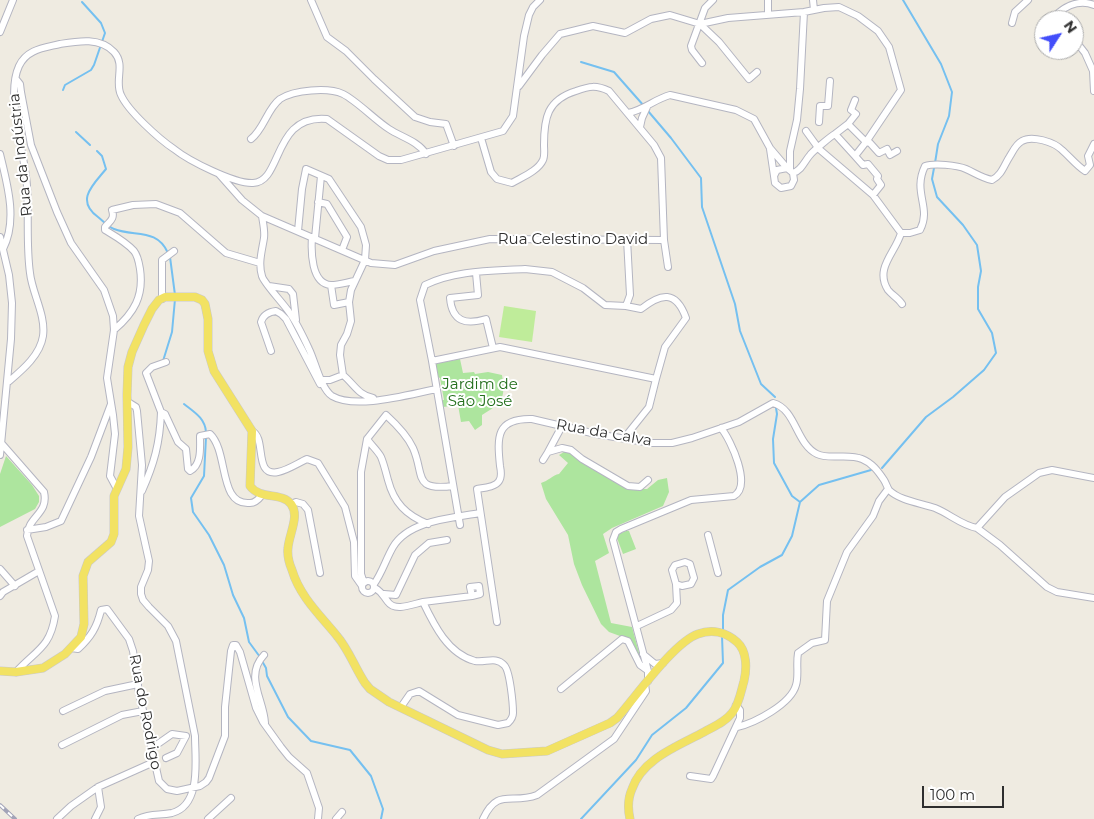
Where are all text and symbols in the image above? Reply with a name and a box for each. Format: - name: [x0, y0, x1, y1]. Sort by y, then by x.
- north arrow: [1034, 10, 1084, 60]
- text: N: [1060, 17, 1081, 37]
- street label: Rua da Indústria: [6, 93, 36, 217]
- street label: Rua Celestino David: [498, 231, 648, 249]
- park label: Jardim de São José: [442, 376, 518, 411]
- street label: Rua da Calva: [555, 416, 653, 450]
- street label: Rua do Rodrigo: [125, 653, 165, 771]
- scale bar: [924, 776, 1006, 808]
- text: 100 m: [930, 785, 975, 804]

